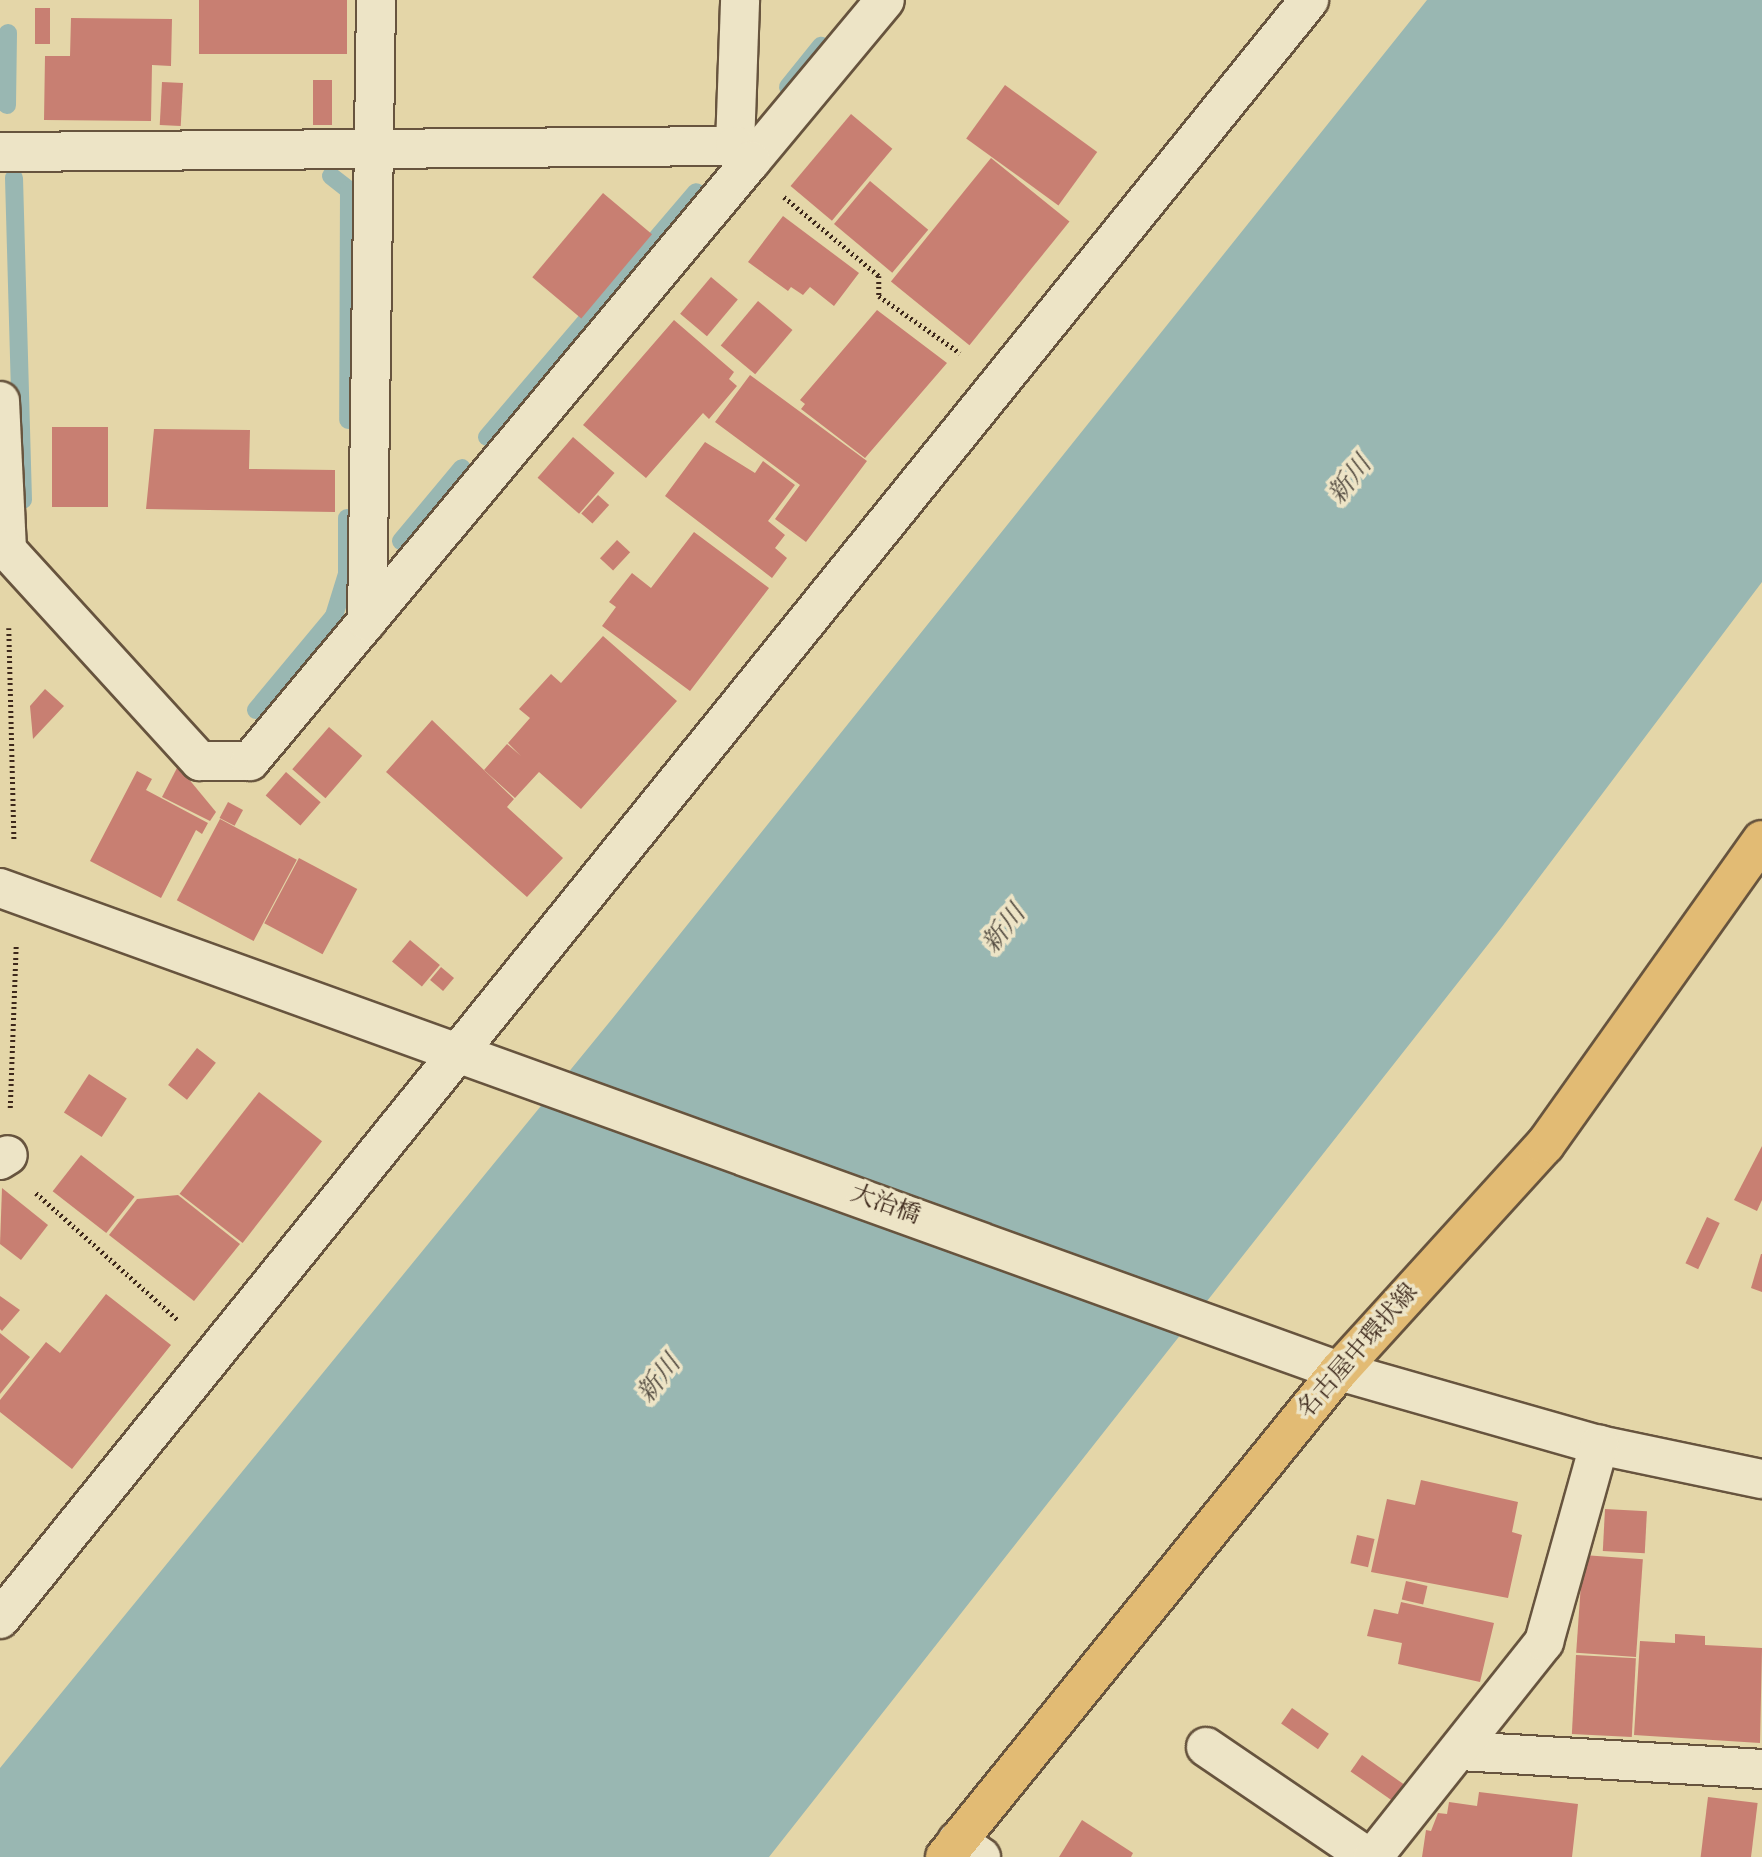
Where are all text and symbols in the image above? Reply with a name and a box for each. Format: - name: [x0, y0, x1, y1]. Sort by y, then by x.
- water label: 新川: [1323, 451, 1379, 511]
- water label: 新川: [977, 900, 1033, 960]
- street label: 大治橋: [846, 1180, 924, 1232]
- street label: 名古屋中環状線: [1293, 1279, 1425, 1425]
- water label: 新川: [632, 1350, 688, 1410]

